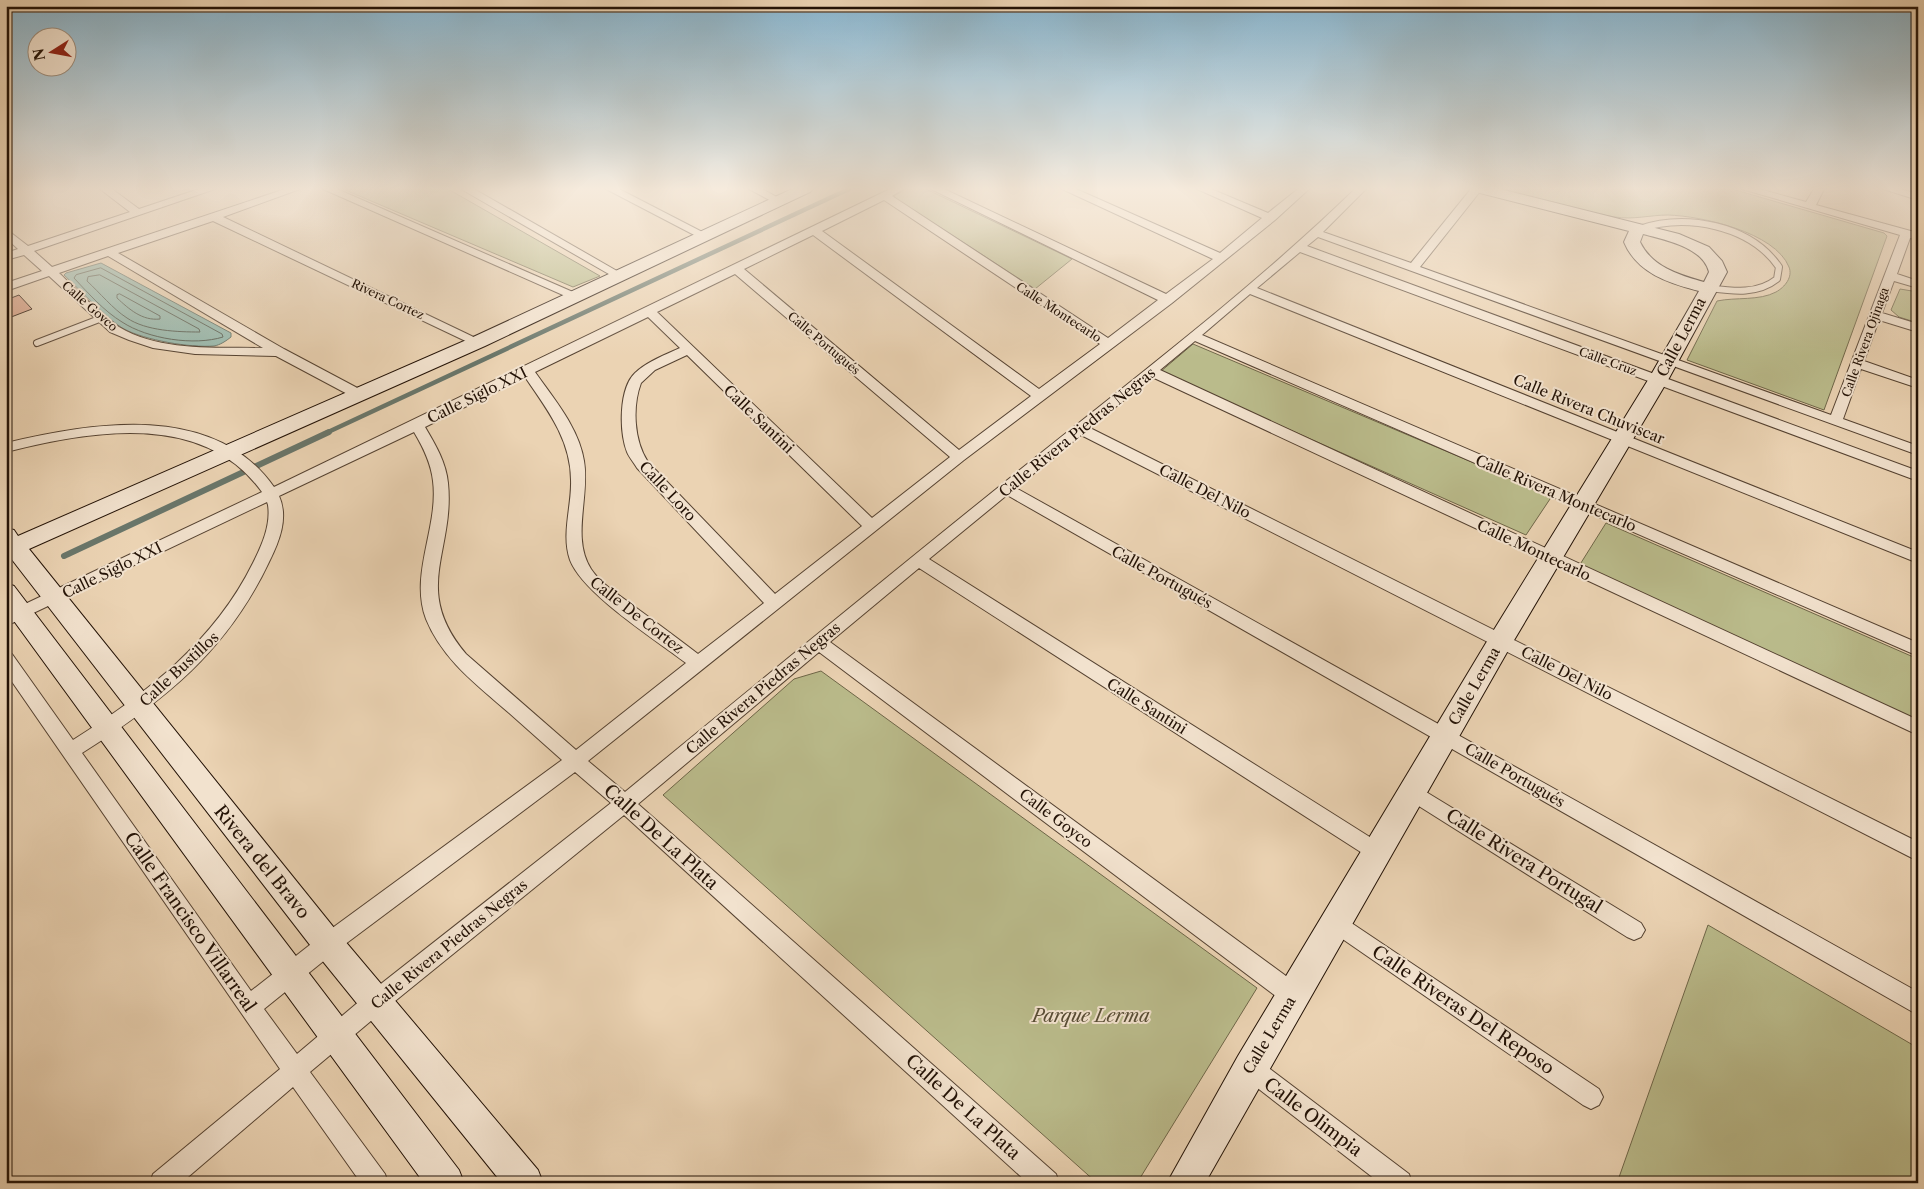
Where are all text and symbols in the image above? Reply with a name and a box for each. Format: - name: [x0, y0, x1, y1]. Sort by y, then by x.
- north arrow: [28, 28, 78, 78]
- text: N: [29, 47, 49, 62]
- street label: Rivera Cortez: [349, 276, 427, 322]
- street label: Calle Govco: [59, 278, 121, 334]
- street label: Calle Montecarlo: [1013, 279, 1105, 345]
- street label: Calle Rivera Ojinaga: [1838, 284, 1892, 399]
- street label: Calle Lerma: [1652, 294, 1710, 380]
- street label: Calle Portugués: [785, 308, 863, 378]
- street label: Calle Cruz: [1577, 344, 1639, 378]
- street label: Calle Siglo XXI: [424, 363, 530, 427]
- street label: Calle Rivera Piedras Negras: [995, 363, 1159, 501]
- street label: Calle Rivera Chuviscar: [1511, 370, 1668, 448]
- street label: Calle Santini: [720, 381, 799, 458]
- street label: Calle Rivera Montecarlo: [1473, 450, 1639, 536]
- street label: Calle Loro: [635, 457, 701, 525]
- street label: Calle Del Nilo: [1156, 460, 1254, 522]
- street label: Calle Montecarlo: [1474, 515, 1594, 585]
- street label: Calle Siglo XXI: [59, 538, 165, 602]
- street label: Calle Portugués: [1108, 541, 1216, 613]
- street label: Calle De Cortez: [586, 572, 688, 658]
- street label: Calle Rivera Piedras Negras: [682, 618, 844, 758]
- street label: Calle Bustillos: [135, 627, 223, 711]
- street label: Calle Del Nilo: [1518, 642, 1616, 704]
- street label: Calle Lerma: [1444, 643, 1504, 729]
- street label: Calle Santini: [1103, 674, 1191, 738]
- street label: Calle Portugués: [1462, 739, 1568, 811]
- street label: Calle De La Plata: [599, 780, 723, 895]
- street label: Calle Goyco: [1016, 784, 1096, 852]
- street label: Rivera del Bravo: [209, 801, 315, 923]
- street label: Calle Rivera Portugal: [1442, 804, 1606, 918]
- street label: Calle Francisco Villarreal: [119, 828, 261, 1016]
- street label: Calle Rivera Piedras Negras: [367, 875, 531, 1013]
- street label: Calle Riveras Del Reposo: [1368, 941, 1558, 1079]
- street label: Calle Lerma: [1238, 993, 1300, 1077]
- park label: Parque Lerma: [1030, 1005, 1150, 1027]
- street label: Calle De La Plata: [901, 1050, 1025, 1165]
- street label: Calle Olimpia: [1259, 1073, 1367, 1161]

